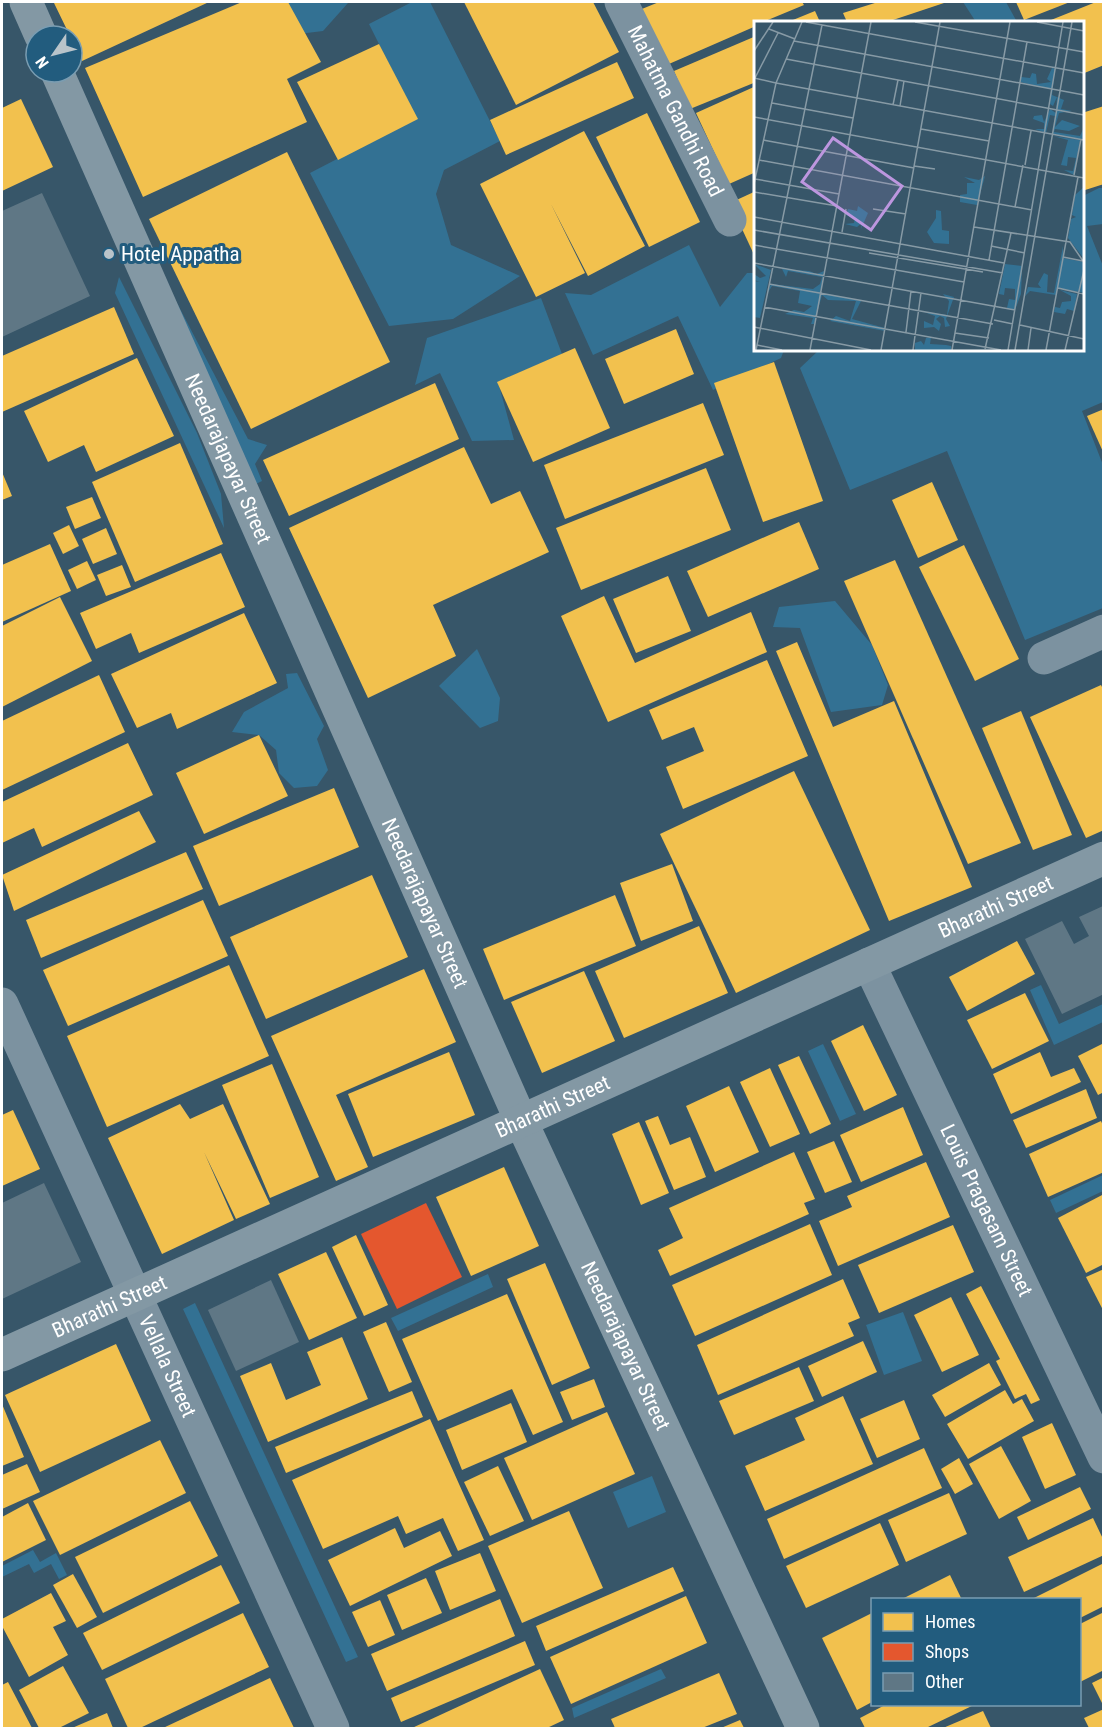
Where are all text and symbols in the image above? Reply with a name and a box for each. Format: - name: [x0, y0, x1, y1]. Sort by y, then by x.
- inset map: [754, 21, 1084, 351]
- street label: Mahatma Gandhi Road: [623, 22, 728, 201]
- north arrow: [24, 24, 84, 84]
- text: N: [32, 53, 53, 72]
- place label: Hotel Appatha: [121, 242, 240, 266]
- marker: Hotel Appatha: [102, 247, 116, 261]
- street label: Needarajapayar Street: [180, 370, 276, 548]
- street label: Needarajapayar Street: [377, 815, 473, 992]
- street label: Bharathi Street: [935, 871, 1057, 943]
- street label: Bharathi Street: [492, 1070, 614, 1143]
- street label: Louis Pragasam Street: [935, 1121, 1038, 1300]
- street label: Needarajapayar Street: [576, 1258, 675, 1434]
- street label: Bharathi Street: [49, 1270, 171, 1343]
- street label: Vellala Street: [134, 1311, 201, 1421]
- legend: [871, 1598, 1081, 1706]
- text: Homes: [925, 1611, 975, 1632]
- text: Shops: [925, 1641, 969, 1662]
- text: Other: [925, 1671, 964, 1692]

